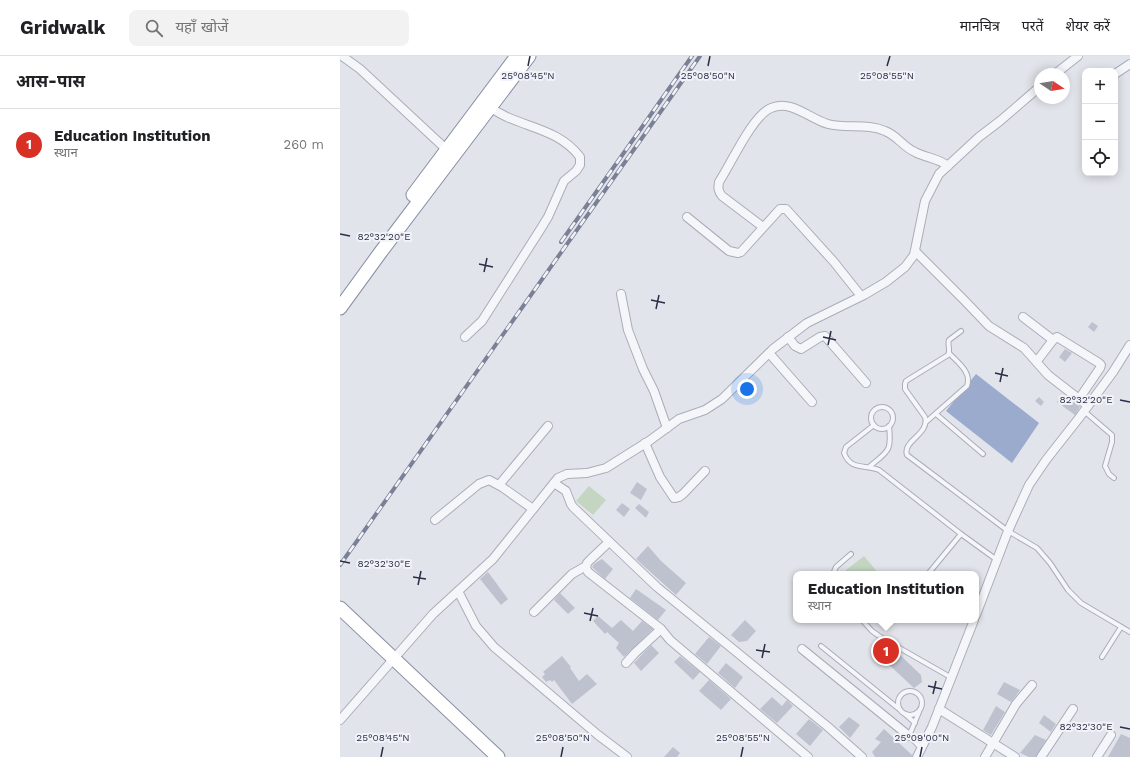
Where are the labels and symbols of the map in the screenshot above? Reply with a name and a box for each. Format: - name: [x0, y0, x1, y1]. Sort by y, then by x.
- north arrow: [1034, 68, 1070, 104]
- text: 25°08'45"N: [501, 70, 555, 81]
- text: 25°08'50"N: [681, 70, 735, 81]
- text: 25°08'55"N: [860, 70, 914, 81]
- text: 82°32'20"E: [357, 231, 411, 242]
- your location: [737, 379, 757, 399]
- text: 82°32'20"E: [1059, 394, 1113, 405]
- text: 82°32'30"E: [357, 558, 411, 569]
- pin: 1: [873, 636, 899, 666]
- text: 82°32'30"E: [1059, 721, 1113, 732]
- text: 25°08'45"N: [356, 732, 410, 743]
- text: 25°08'50"N: [536, 732, 590, 743]
- text: 25°08'55"N: [716, 732, 770, 743]
- text: 25°09'00"N: [895, 732, 949, 743]

